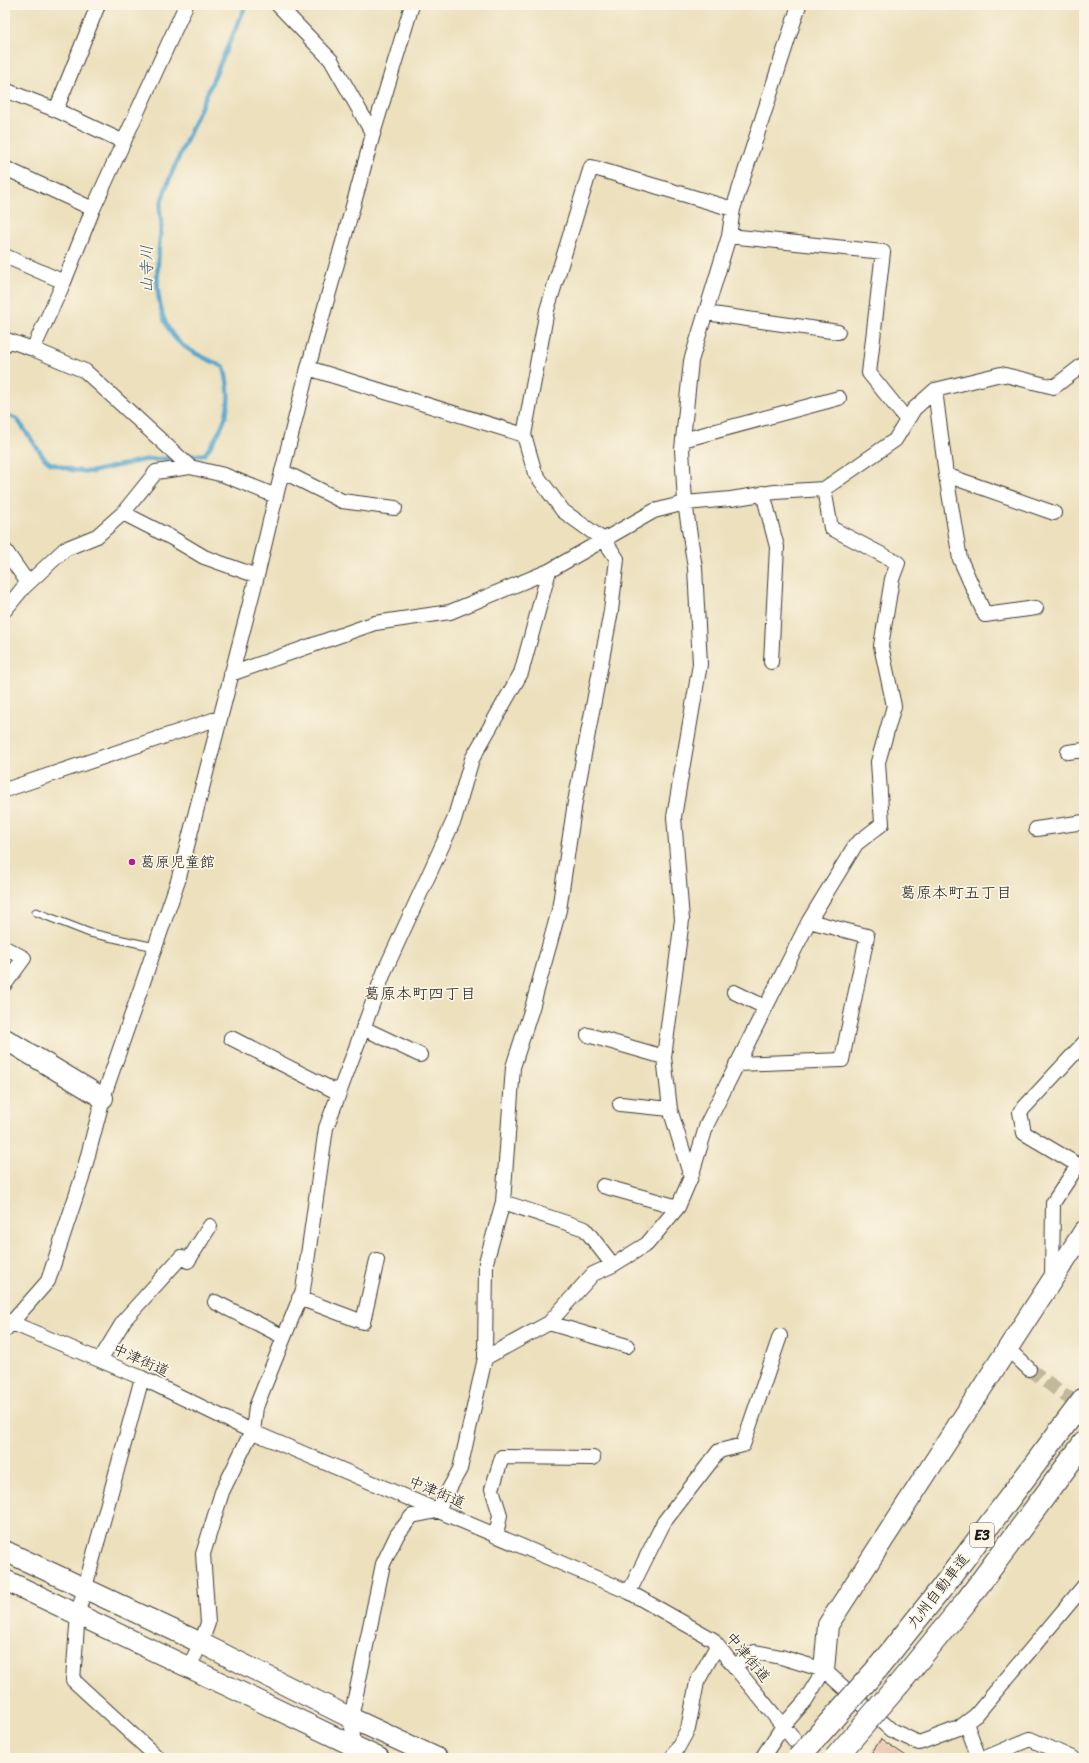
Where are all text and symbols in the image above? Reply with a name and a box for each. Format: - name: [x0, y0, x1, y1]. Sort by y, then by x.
- water label: 山寺川: [132, 245, 161, 293]
- place label: 葛原児童館: [140, 849, 215, 875]
- marker: 葛原児童館: [127, 857, 137, 867]
- district label: 葛原本町五丁目: [900, 878, 1012, 907]
- district label: 葛原本町四丁目: [364, 979, 476, 1008]
- street label: 中津街道: [108, 1336, 174, 1384]
- street label: 中津街道: [404, 1468, 470, 1516]
- road number: E3: [970, 1523, 994, 1547]
- street label: 九州自動車道: [900, 1548, 976, 1634]
- street label: 中津街道: [719, 1626, 777, 1688]

